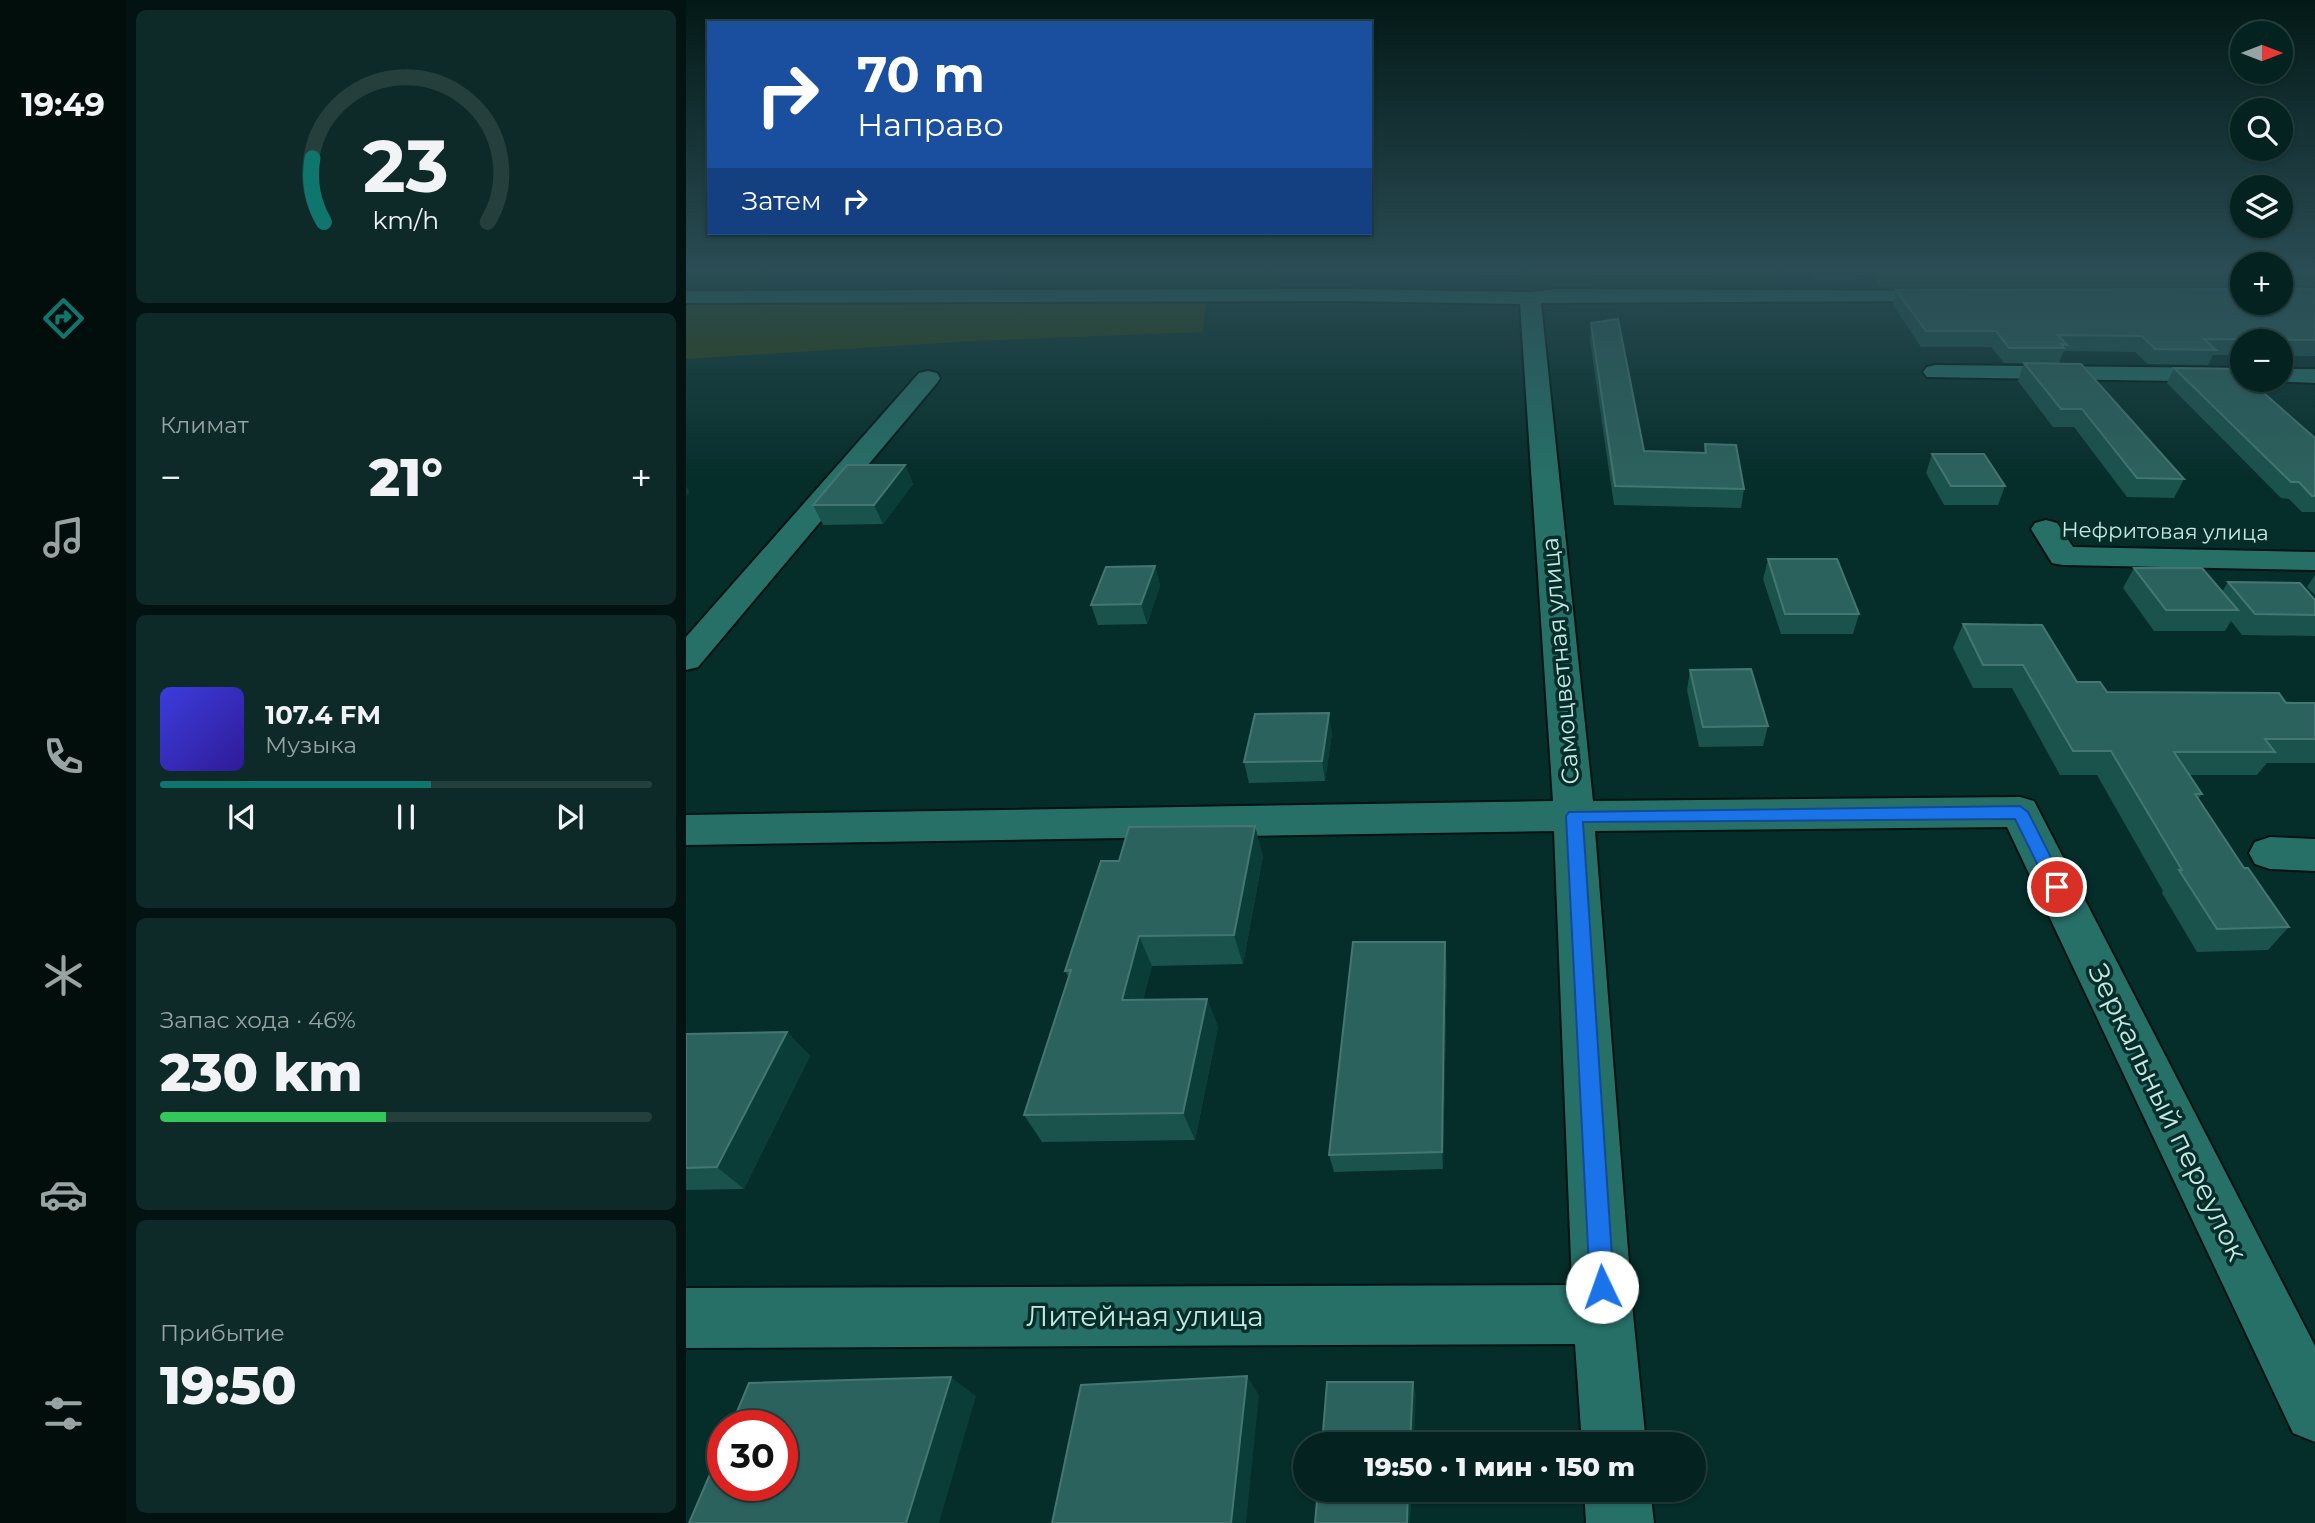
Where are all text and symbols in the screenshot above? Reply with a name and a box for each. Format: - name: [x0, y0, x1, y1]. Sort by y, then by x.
- north arrow: [2230, 21, 2292, 84]
- map controls: [2230, 21, 2293, 392]
- text: 70 m: [857, 45, 985, 104]
- icon: right: [742, 49, 833, 140]
- text: 19:49: [21, 85, 105, 124]
- button: search: [2230, 98, 2293, 161]
- text: Направо: [857, 105, 1004, 144]
- text: 23: [363, 123, 449, 211]
- button: layers: [2230, 175, 2293, 238]
- icon: right: [836, 182, 874, 220]
- text: Затем: [742, 185, 822, 217]
- text: km/h: [373, 205, 439, 235]
- button: +: [2230, 252, 2293, 315]
- icon: directions: [39, 294, 88, 343]
- button: −: [2230, 329, 2293, 392]
- text: Климат: [160, 411, 249, 439]
- text: 21°: [369, 446, 443, 509]
- text: −: [160, 454, 182, 501]
- text: +: [630, 454, 652, 501]
- icon: music: [39, 513, 88, 562]
- street label: Нефритовая улица: [2061, 517, 2269, 545]
- street label: Самоцветная улица: [1535, 536, 1585, 786]
- text: 107.4 FM: [265, 699, 381, 731]
- text: Музыка: [265, 731, 357, 759]
- icon: phone: [39, 732, 88, 781]
- icon: previous: [223, 798, 261, 836]
- icon: pause: [387, 798, 425, 836]
- icon: next: [551, 798, 589, 836]
- pin: [2027, 857, 2087, 917]
- icon: arrive: [2038, 868, 2076, 906]
- icon: climate: [39, 951, 88, 1000]
- street label: Зеркальный переулок: [2081, 958, 2255, 1266]
- text: Запас хода · 46%: [160, 1006, 356, 1034]
- text: 230 km: [160, 1041, 363, 1104]
- icon: car: [39, 1170, 88, 1219]
- position arrow: [1565, 1250, 1639, 1324]
- street label: Литейная улица: [1026, 1299, 1264, 1333]
- text: Прибытие: [160, 1319, 285, 1347]
- text: 19:50: [160, 1354, 297, 1417]
- icon: filters: [39, 1389, 88, 1438]
- speed limit sign: 30: [707, 1410, 798, 1501]
- text: 19:50 · 1 мин · 150 m: [1364, 1451, 1635, 1483]

